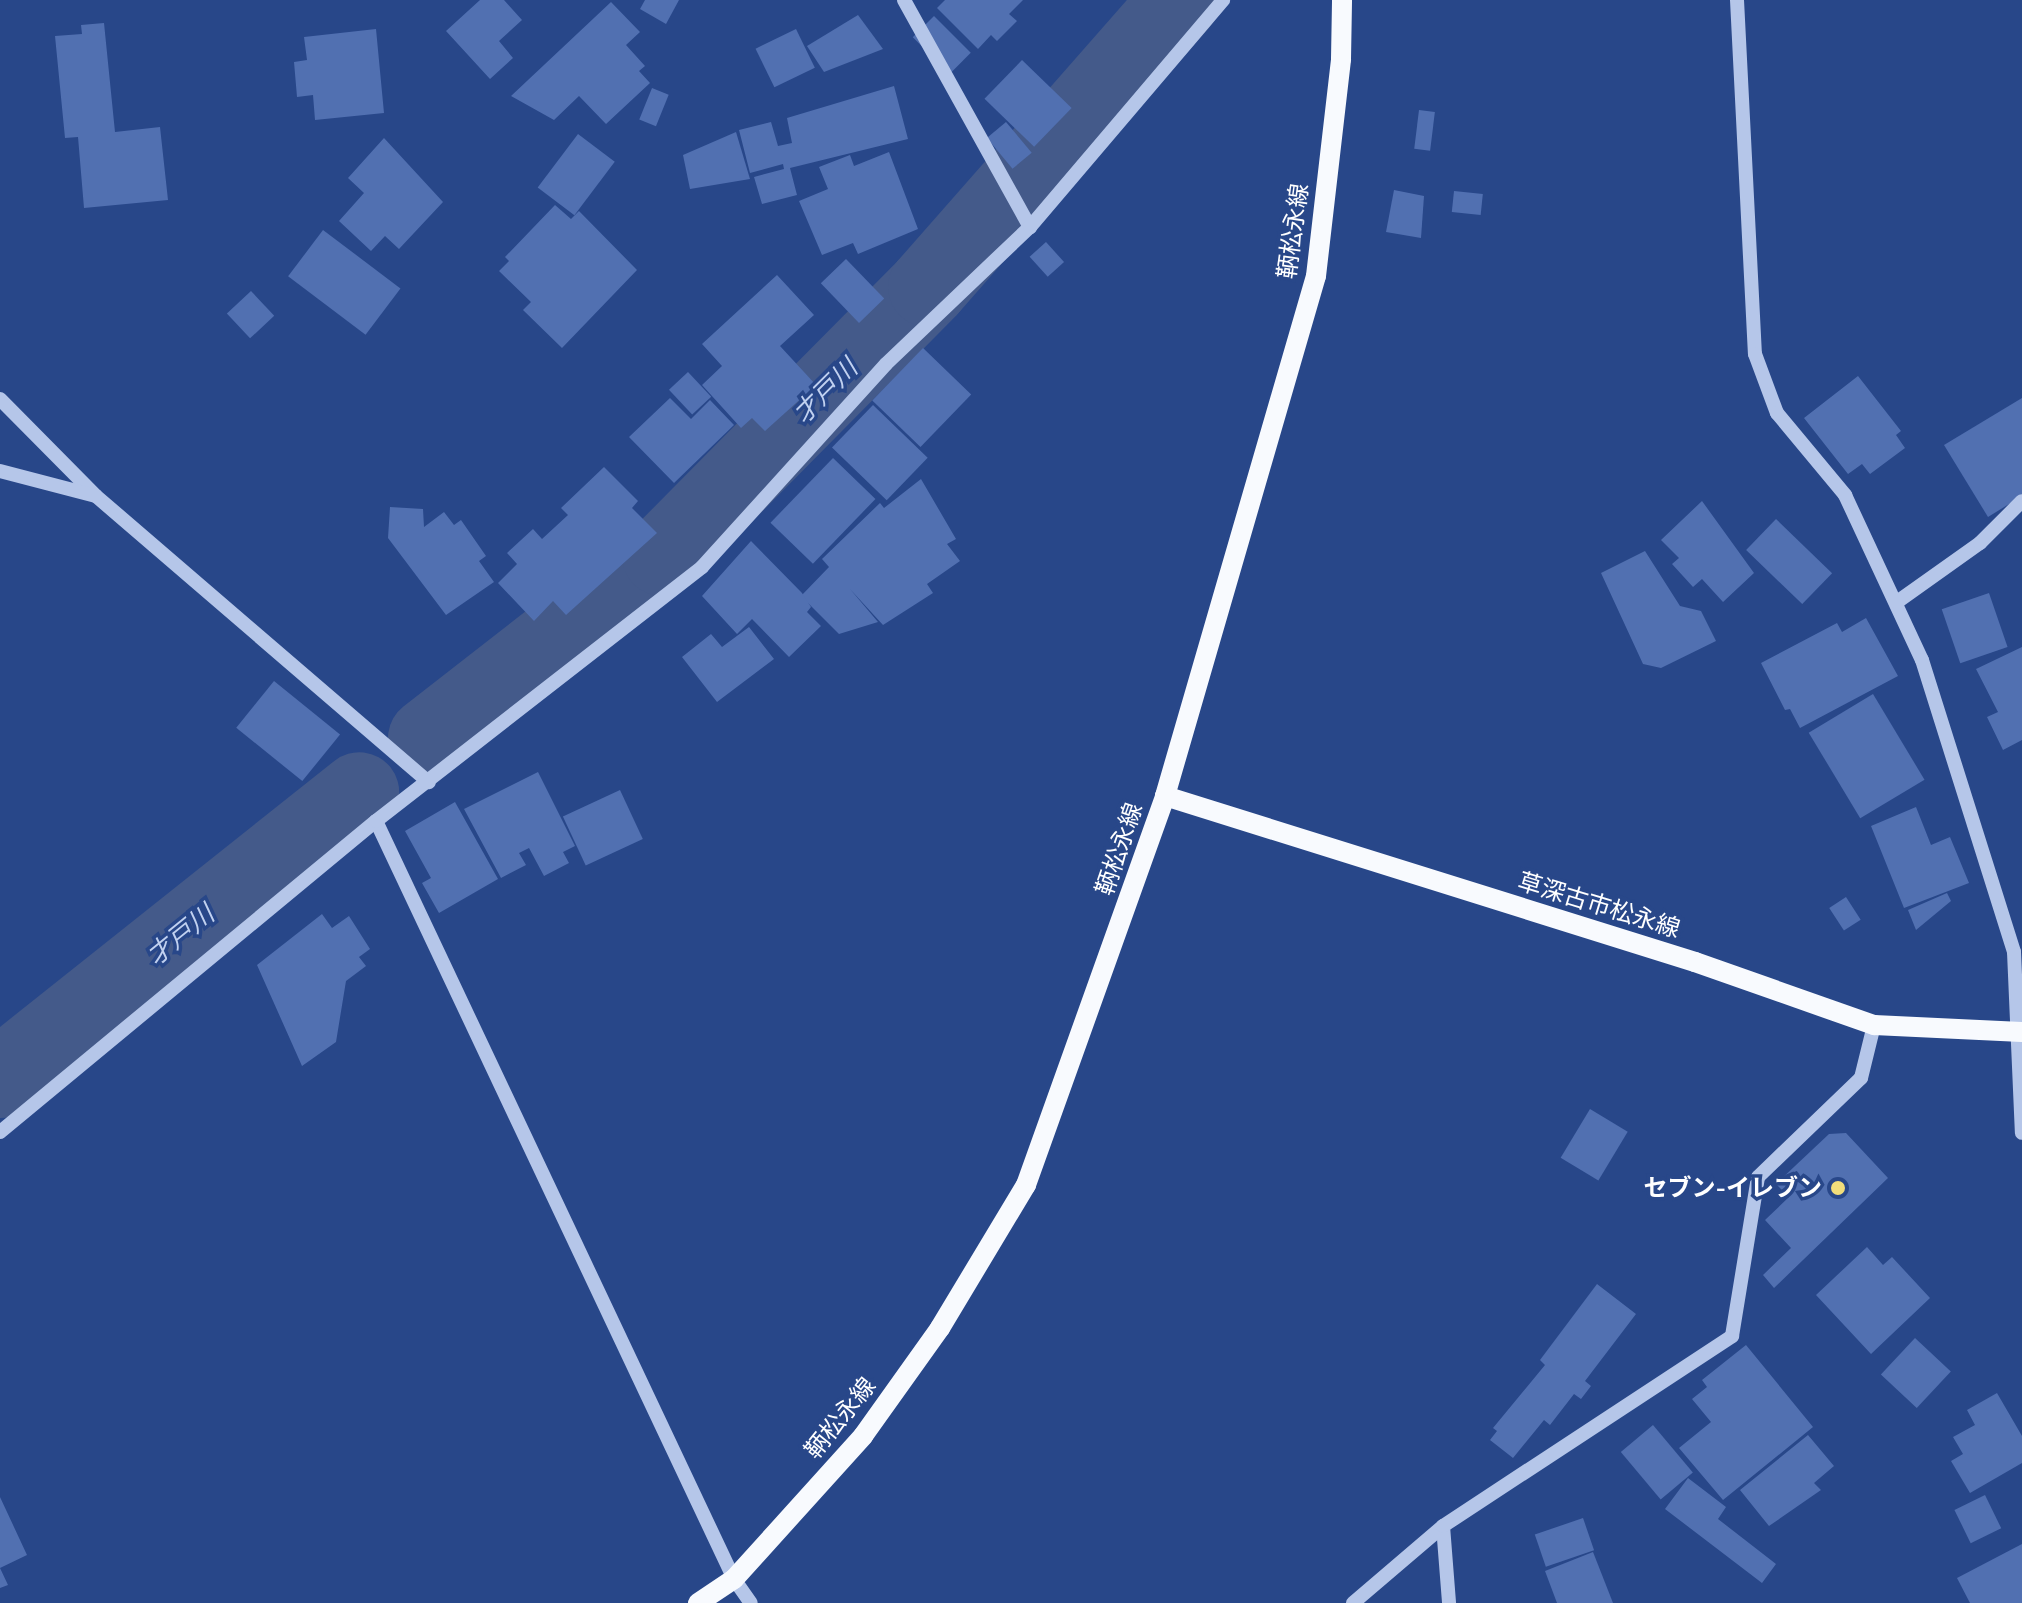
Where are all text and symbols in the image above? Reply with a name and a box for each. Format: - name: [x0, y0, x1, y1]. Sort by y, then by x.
- street label: 鞆松永線: [1272, 181, 1314, 281]
- water label: 才戸川: [786, 352, 864, 430]
- street label: 鞆松永線: [1090, 799, 1148, 899]
- street label: 草深古市松永線: [1514, 867, 1684, 943]
- water label: 才戸川: [140, 898, 220, 972]
- place label: セブン-イレブン: [1643, 1174, 1822, 1202]
- marker: セブン-イレブン: [1829, 1179, 1847, 1197]
- street label: 鞆松永線: [799, 1372, 881, 1464]

